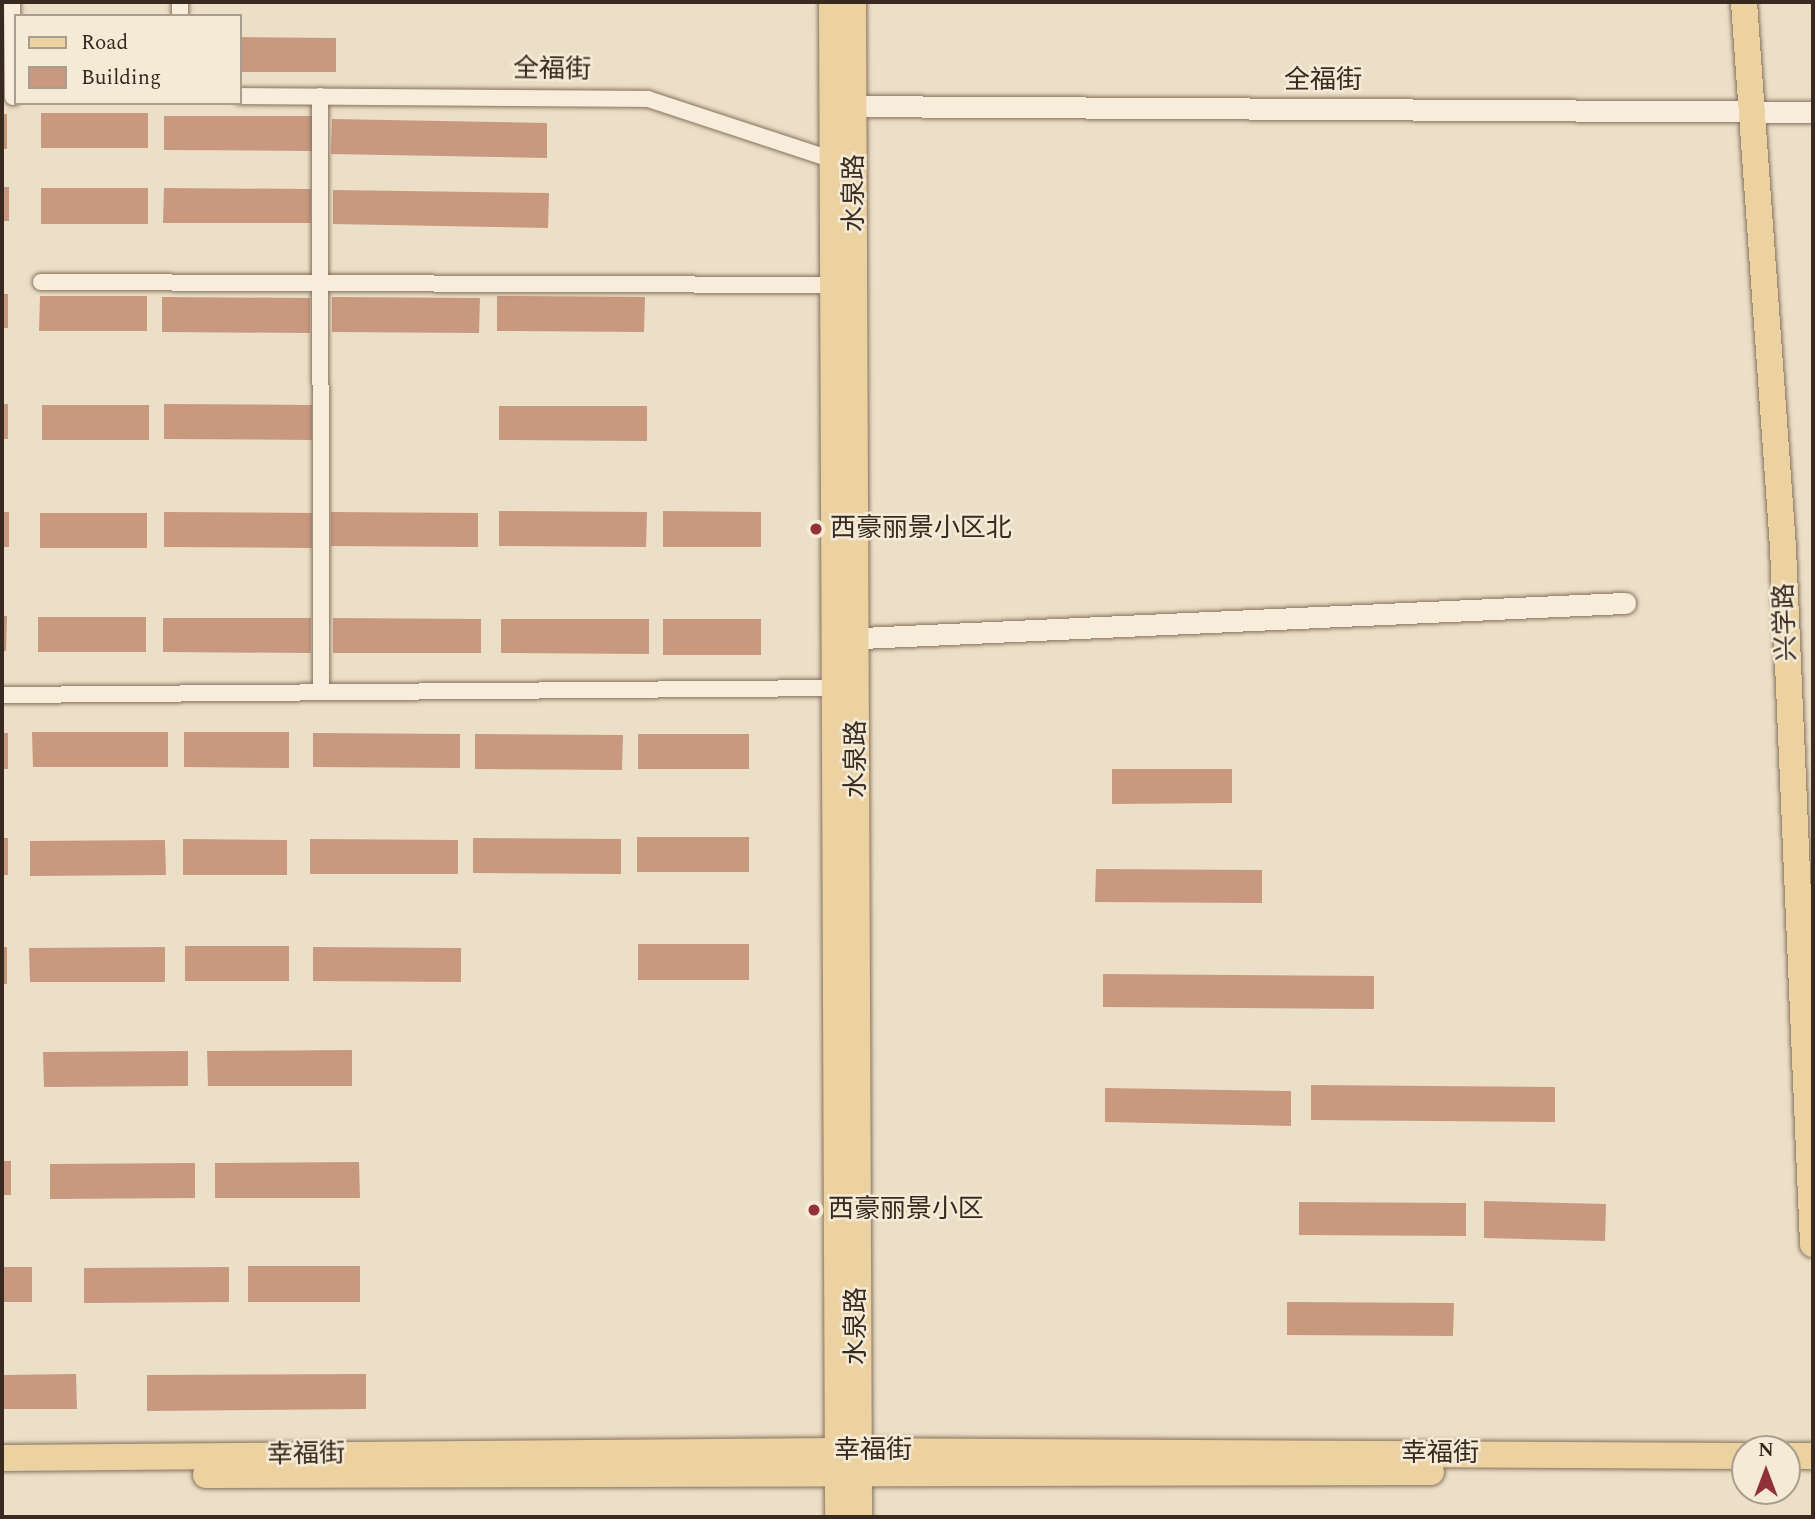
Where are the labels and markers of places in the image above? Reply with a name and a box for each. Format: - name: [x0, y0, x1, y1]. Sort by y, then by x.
- place label: 西豪丽景小区北: [830, 513, 1012, 545]
- marker: 西豪丽景小区北: [808, 521, 824, 537]
- place label: 西豪丽景小区: [828, 1194, 984, 1226]
- marker: 西豪丽景小区: [806, 1202, 822, 1218]

